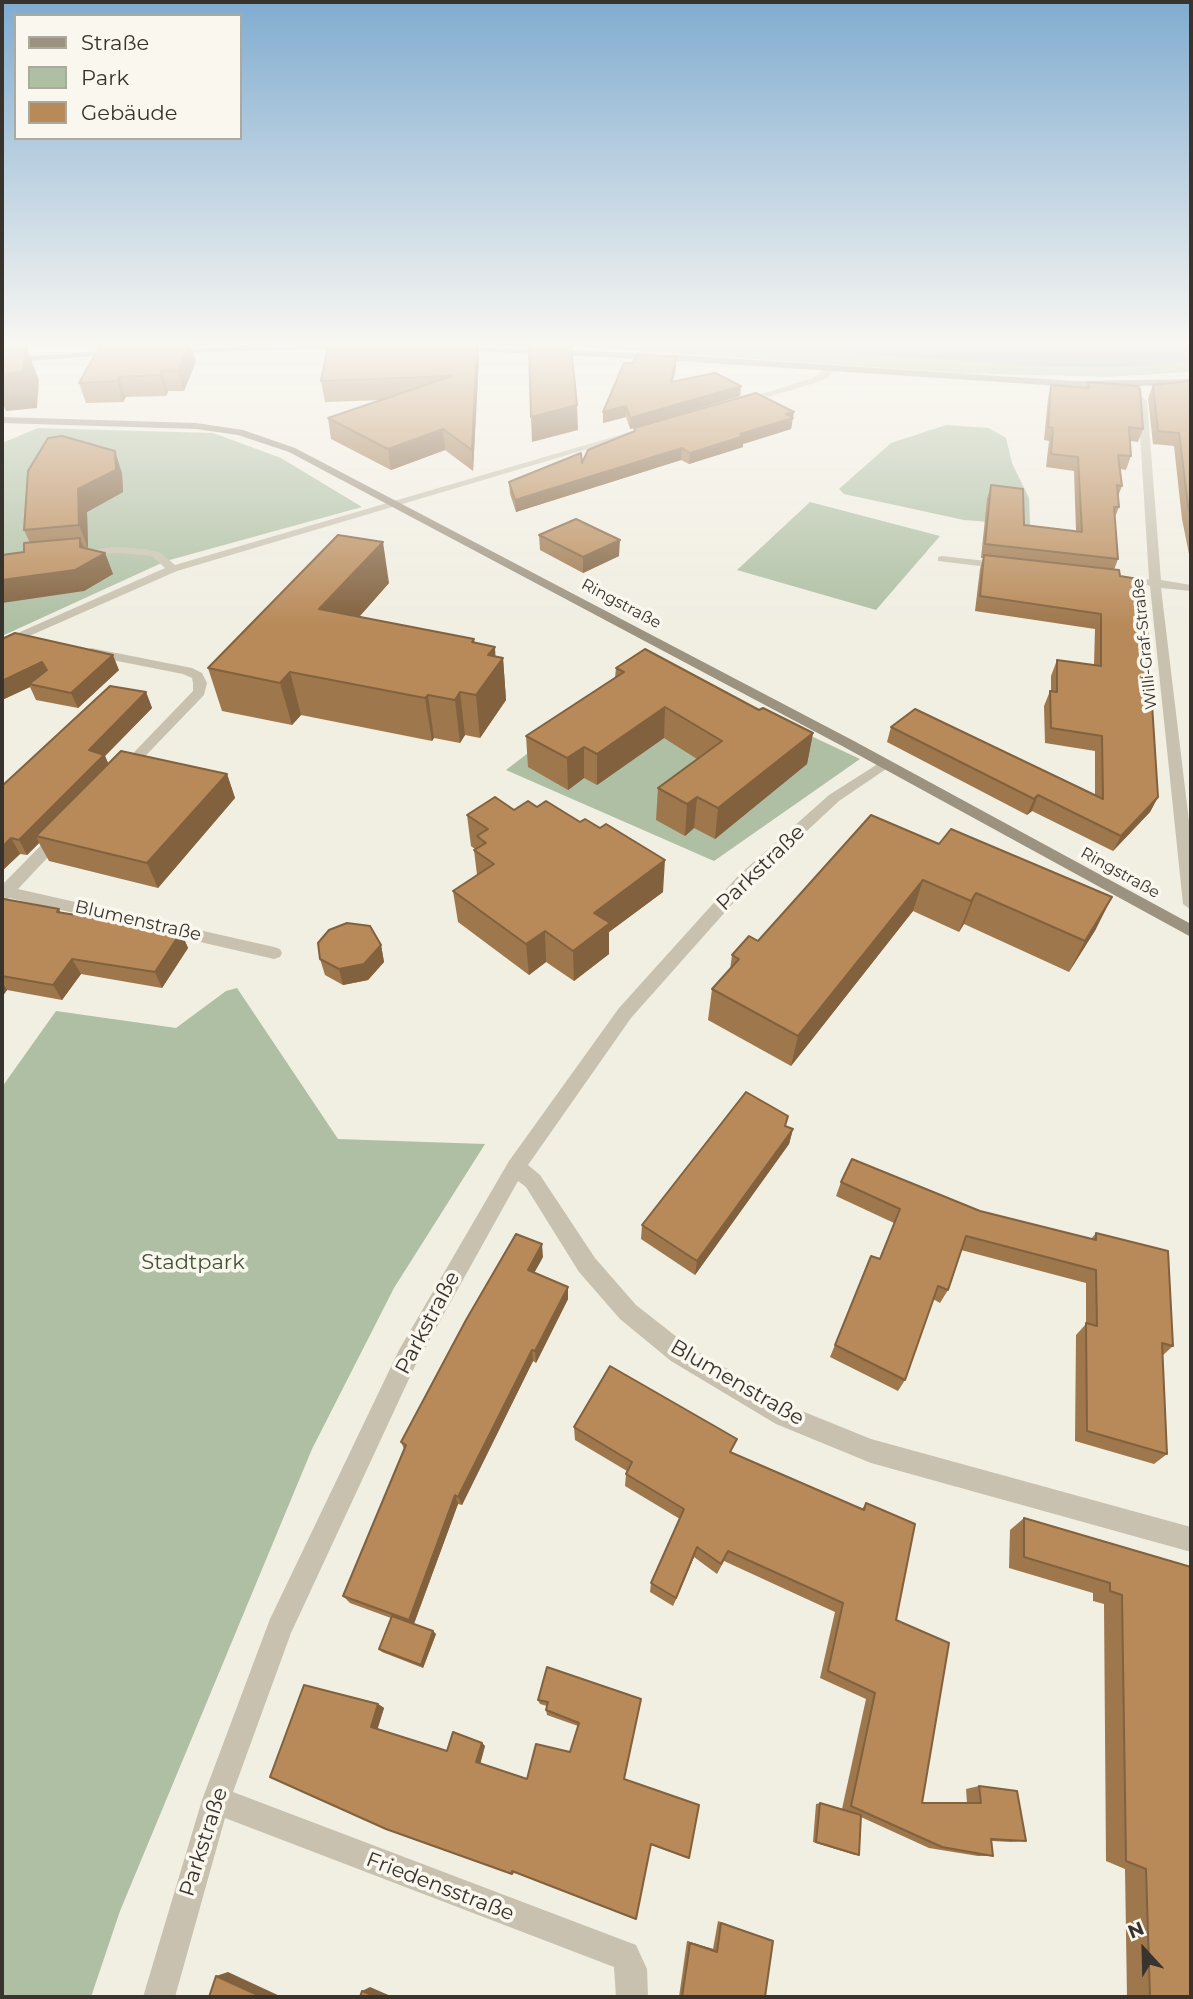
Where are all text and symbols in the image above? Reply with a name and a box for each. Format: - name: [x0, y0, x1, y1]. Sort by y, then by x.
- legend: [14, 14, 242, 140]
- text: Straße: [81, 30, 149, 55]
- text: Park: [81, 65, 129, 90]
- text: Gebäude: [81, 100, 178, 125]
- street label: Ringstraße: [578, 575, 664, 633]
- street label: Willi-Graf-Straße: [1129, 578, 1161, 710]
- street label: Parkstraße: [712, 820, 810, 916]
- street label: Ringstraße: [1077, 843, 1163, 903]
- street label: Blumenstraße: [73, 896, 203, 946]
- park label: Stadtpark: [141, 1250, 245, 1276]
- street label: Parkstraße: [390, 1267, 466, 1379]
- street label: Blumenstraße: [666, 1335, 808, 1431]
- street label: Parkstraße: [175, 1784, 233, 1900]
- street label: Friedensstraße: [362, 1847, 518, 1927]
- north arrow: [1109, 1915, 1179, 1985]
- text: N: [1125, 1917, 1147, 1944]

